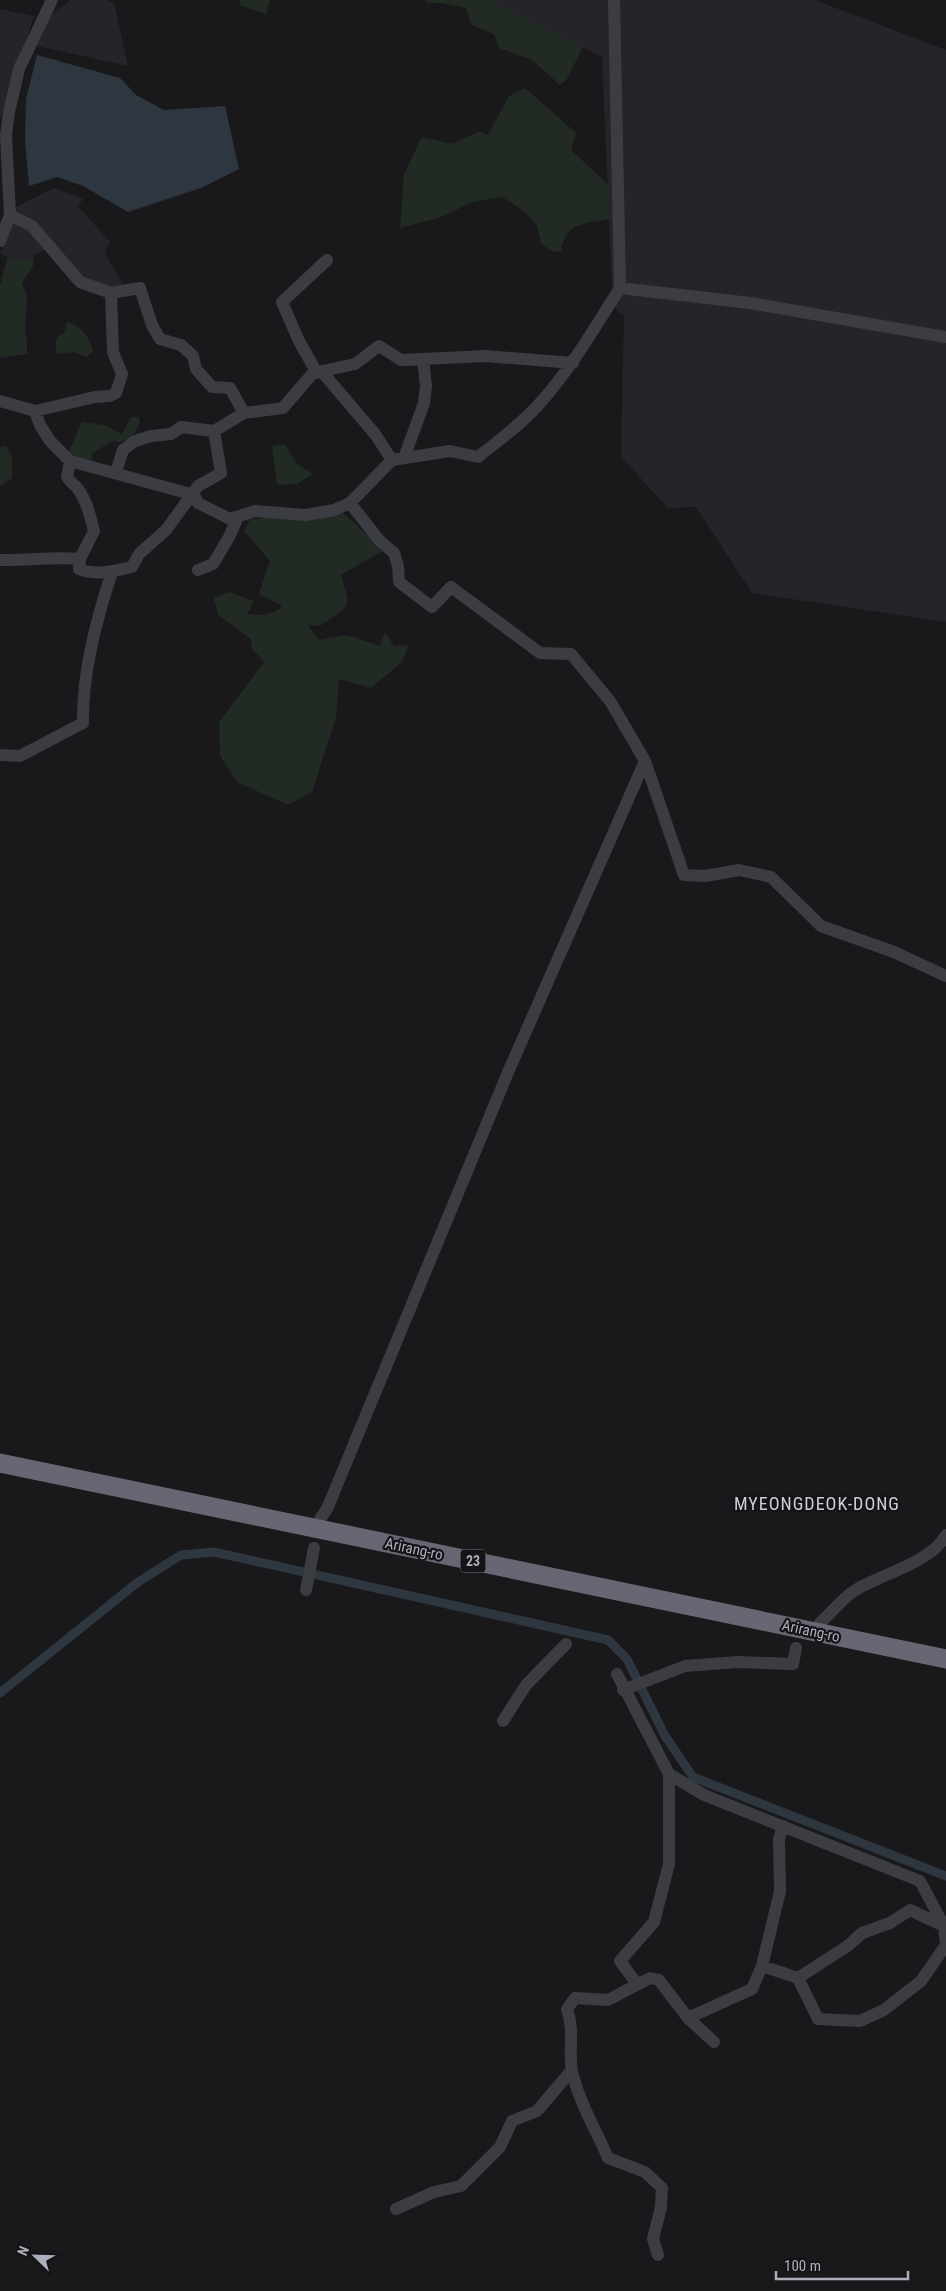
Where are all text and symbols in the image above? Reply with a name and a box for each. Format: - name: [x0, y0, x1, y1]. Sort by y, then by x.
- district label: MYEONGDEOK-DONG: [734, 1493, 900, 1514]
- street label: Arirang-ro: [384, 1534, 444, 1564]
- road number: 23: [460, 1550, 486, 1572]
- street label: Arirang-ro: [781, 1616, 841, 1646]
- north arrow: [10, 2231, 60, 2281]
- text: N: [14, 2244, 32, 2258]
- scale bar: [776, 2248, 908, 2280]
- text: 100 m: [784, 2257, 821, 2275]

